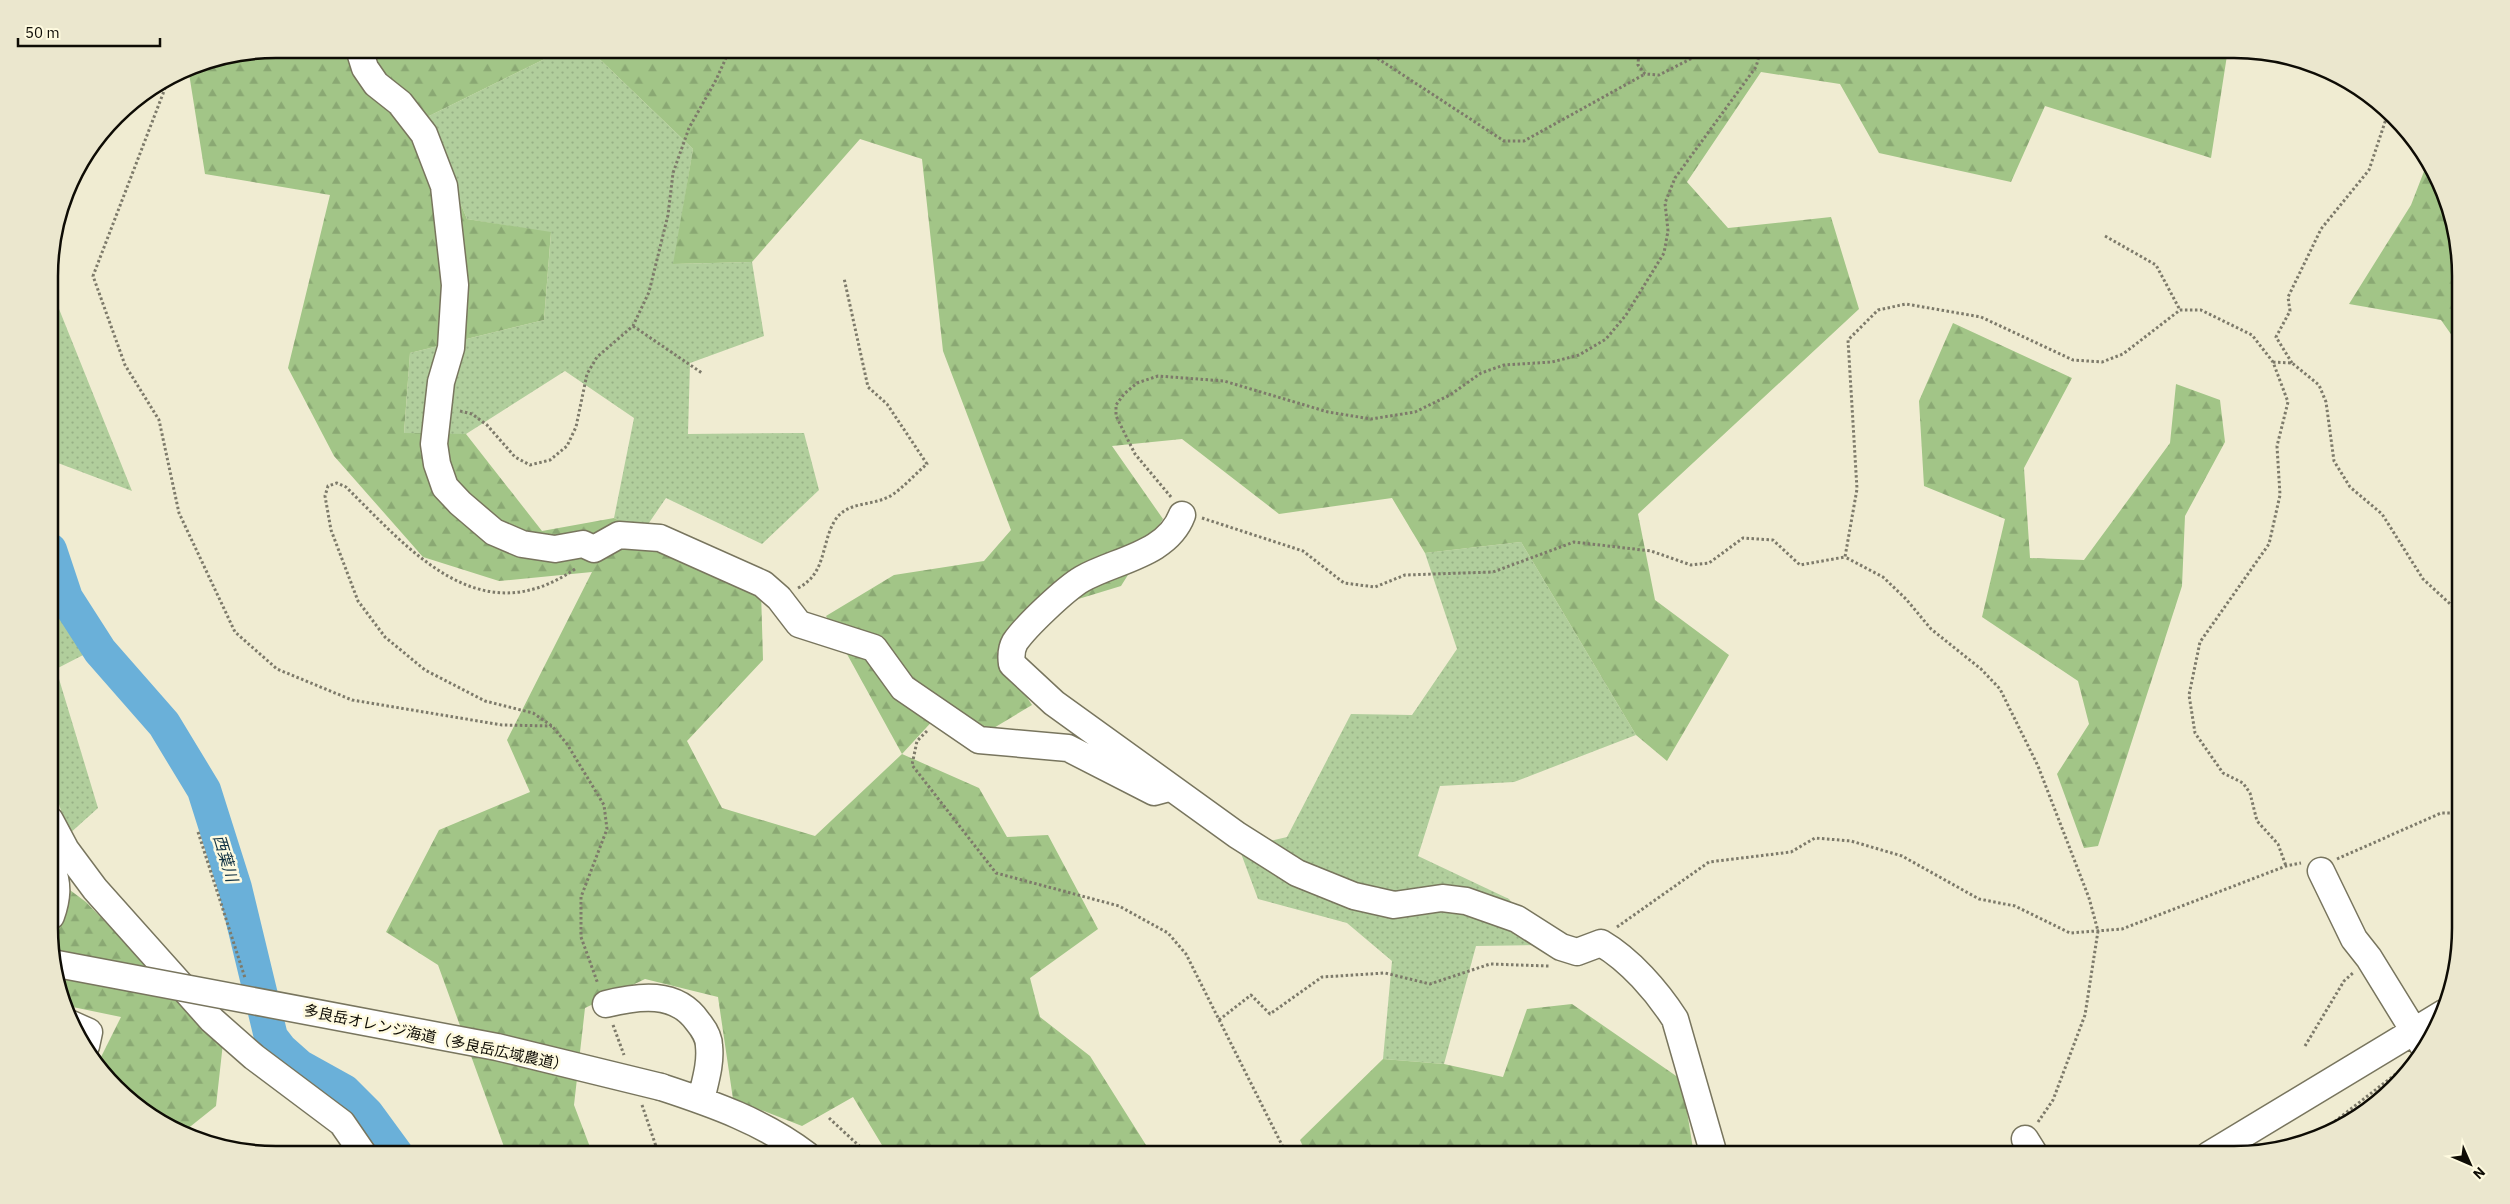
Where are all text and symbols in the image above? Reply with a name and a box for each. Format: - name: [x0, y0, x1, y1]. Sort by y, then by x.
- scale bar: [18, 15, 160, 47]
- text: 50 m: [25, 23, 60, 42]
- water label: 西葉川: [209, 832, 243, 886]
- street label: 多良岳オレンジ海道（多良岳広域農道）: [302, 1000, 570, 1075]
- north arrow: [2445, 1139, 2495, 1189]
- text: N: [2469, 1163, 2489, 1183]

